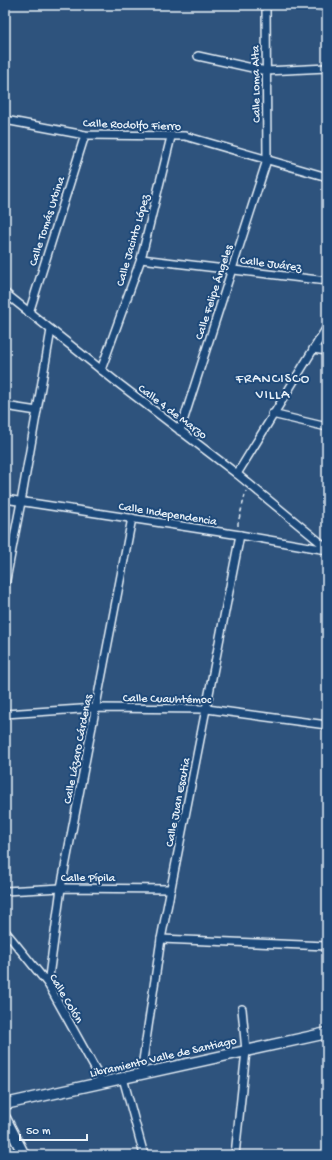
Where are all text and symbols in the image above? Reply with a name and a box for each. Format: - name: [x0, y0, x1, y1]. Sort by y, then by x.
- street label: Calle Loma Alta: [249, 45, 265, 123]
- street label: Calle Rodolfo Fierro: [83, 117, 181, 135]
- street label: Calle Tomás Urbina: [27, 175, 69, 268]
- street label: Calle Jacinto López: [114, 192, 154, 288]
- street label: Calle Felipe Ángeles: [193, 243, 237, 342]
- street label: Calle Juárez: [239, 254, 303, 276]
- district label: FRANCISCO VILLA: [235, 371, 310, 404]
- street label: Calle 4 de Marzo: [135, 382, 209, 443]
- street label: Calle Independencia: [118, 500, 218, 530]
- street label: Calle Cuauhtémoc: [123, 692, 212, 708]
- street label: Calle Lázaro Cárdenas: [61, 693, 97, 805]
- street label: Calle Juan Escutia: [163, 756, 195, 848]
- street label: Calle Pípila: [61, 872, 116, 886]
- street label: Calle Colón: [45, 972, 86, 1026]
- street label: Libramiento Valle de Santiago: [89, 1034, 238, 1082]
- scale bar: [20, 1116, 87, 1142]
- text: 50 m: [26, 1125, 51, 1139]

